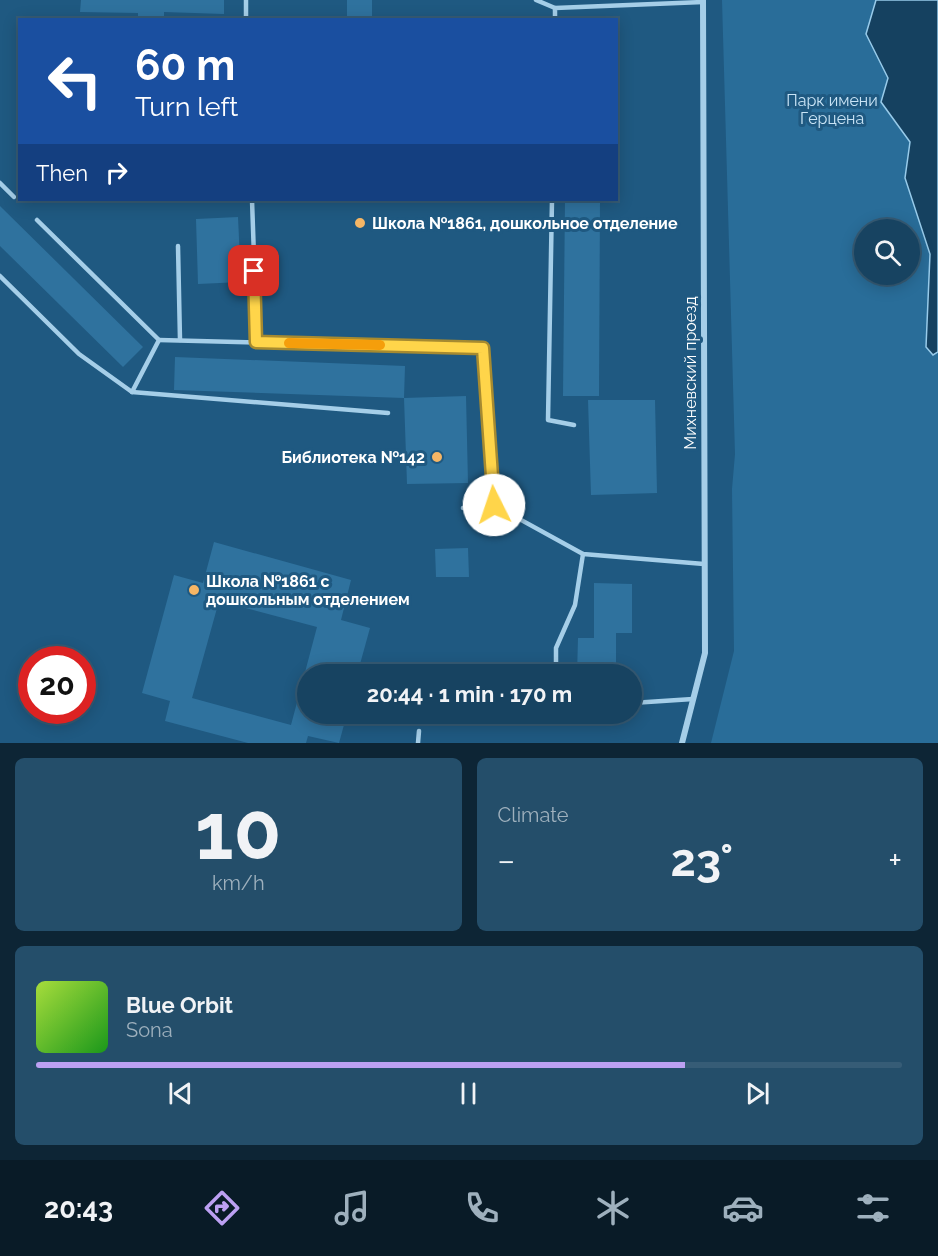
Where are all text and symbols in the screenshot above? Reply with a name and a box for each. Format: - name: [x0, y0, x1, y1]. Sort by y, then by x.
- text: 60 m: [135, 41, 235, 90]
- icon: left: [36, 42, 114, 120]
- text: Turn left: [135, 91, 238, 122]
- park label: Парк имени Герцена: [786, 91, 878, 128]
- icon: right: [100, 156, 133, 189]
- text: Then: [36, 160, 88, 186]
- place label: Школа №1861, дошкольное отделение: [372, 214, 678, 233]
- marker: Школа №1861, дошкольное отделение: [353, 216, 367, 230]
- map controls: [854, 219, 920, 285]
- button: search: [854, 219, 920, 285]
- pin: [228, 245, 279, 296]
- icon: arrive: [237, 254, 270, 287]
- street label: Михневский проезд: [681, 296, 700, 450]
- place label: Библиотека №142: [281, 448, 425, 467]
- marker: Библиотека №142: [430, 450, 444, 464]
- position arrow: [462, 473, 526, 537]
- place label: Школа №1861 с дошкольным отделением: [206, 572, 410, 609]
- marker: Школа №1861 с дошкольным отделением: [187, 583, 201, 597]
- speed limit sign: 20: [18, 646, 96, 724]
- text: 20:44 · 1 min · 170 m: [367, 681, 572, 707]
- text: 10: [195, 786, 281, 877]
- text: Climate: [498, 803, 569, 827]
- text: 23°: [671, 834, 733, 887]
- text: −: [498, 841, 515, 880]
- text: +: [888, 841, 902, 880]
- text: km/h: [212, 871, 265, 895]
- text: Blue Orbit: [126, 992, 233, 1018]
- text: Sona: [126, 1018, 173, 1042]
- icon: previous: [164, 1077, 197, 1110]
- icon: pause: [452, 1077, 485, 1110]
- icon: next: [741, 1077, 774, 1110]
- icon: directions: [201, 1187, 243, 1229]
- icon: music: [331, 1187, 373, 1229]
- icon: phone: [461, 1187, 503, 1229]
- icon: climate: [592, 1187, 634, 1229]
- icon: car: [722, 1187, 764, 1229]
- icon: filters: [852, 1187, 894, 1229]
- text: 20:43: [44, 1193, 113, 1224]

